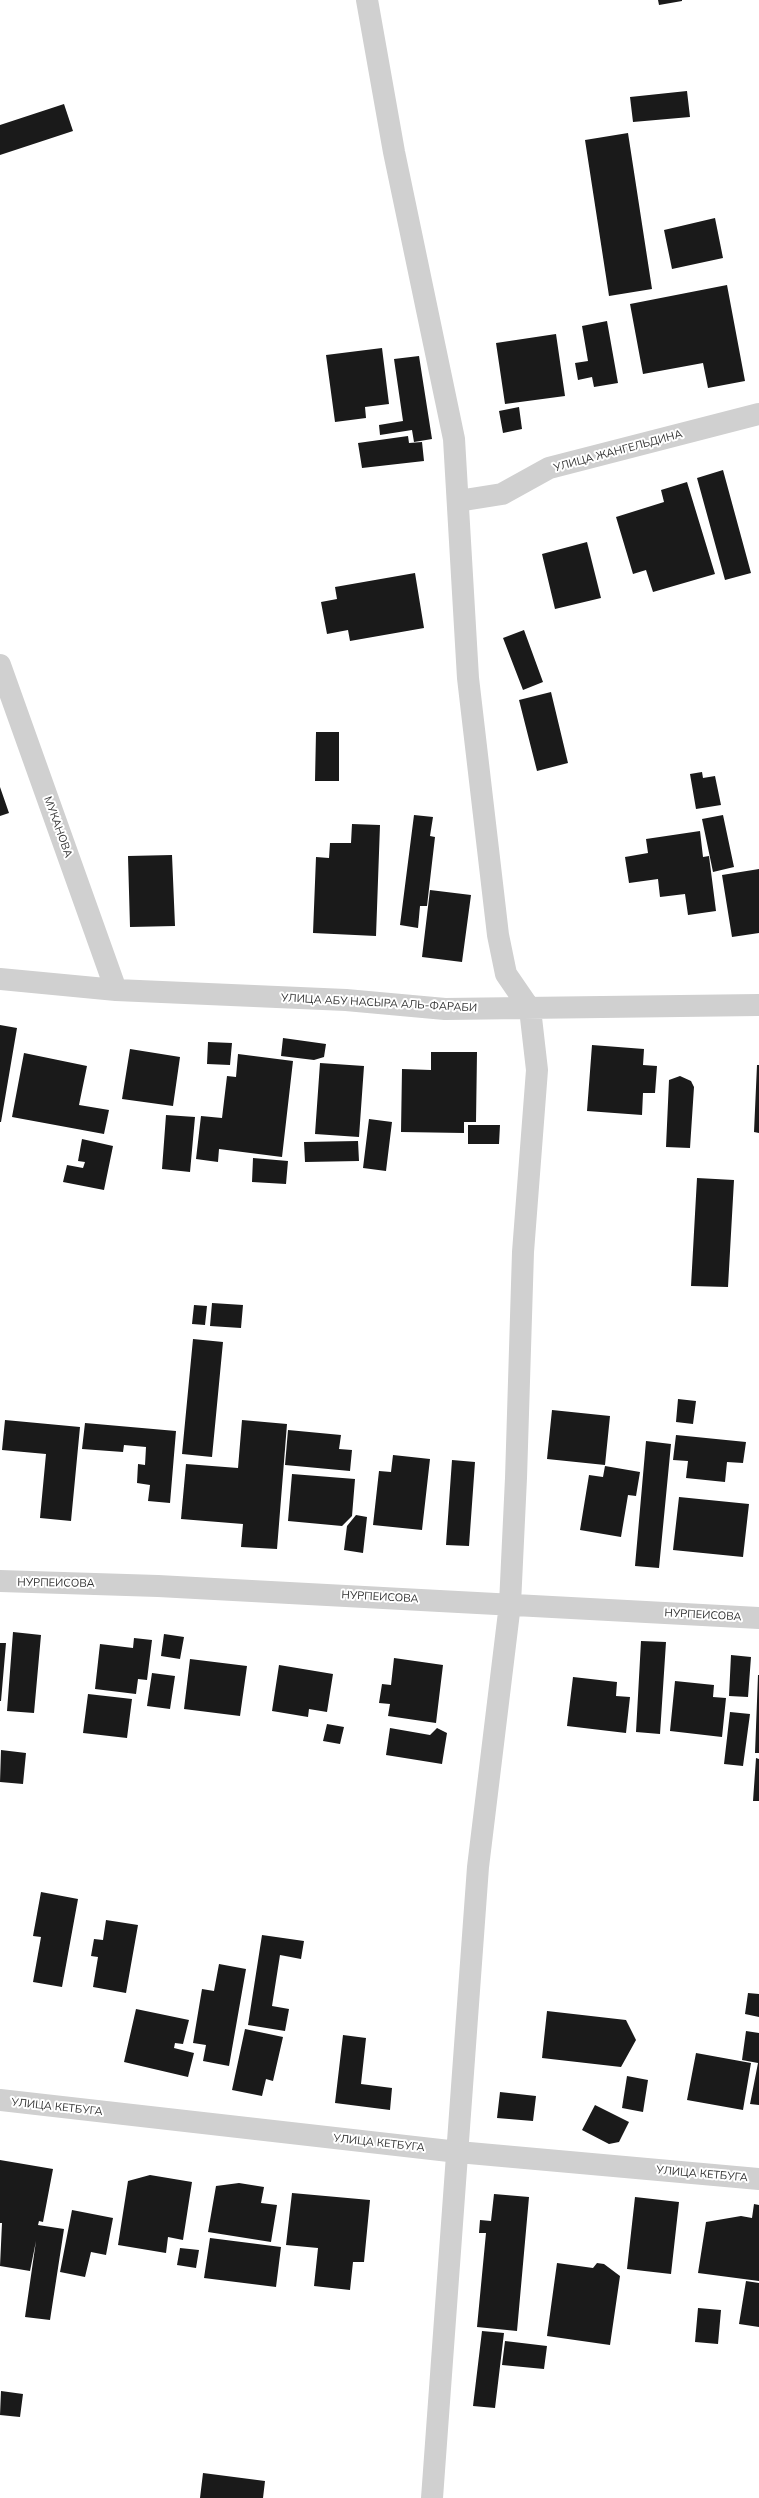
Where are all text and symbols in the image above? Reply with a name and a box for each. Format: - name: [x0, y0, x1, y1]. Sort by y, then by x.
- street label: УЛИЦА ЖАНГЕЛЬДИНА: [552, 427, 684, 475]
- street label: МУКАНОВА: [41, 795, 75, 859]
- street label: УЛИЦА АБУ НАСЫРА АЛЬ-ФАРАБИ: [281, 991, 477, 1015]
- street label: НУРПЕИСОВА: [17, 1576, 95, 1590]
- street label: НУРПЕИСОВА: [341, 1588, 419, 1606]
- street label: НУРПЕИСОВА: [664, 1606, 742, 1624]
- street label: УЛИЦА КЕТБУГА: [11, 2096, 103, 2118]
- street label: УЛИЦА КЕТБУГА: [333, 2132, 425, 2154]
- street label: УЛИЦА КЕТБУГА: [656, 2163, 748, 2185]

